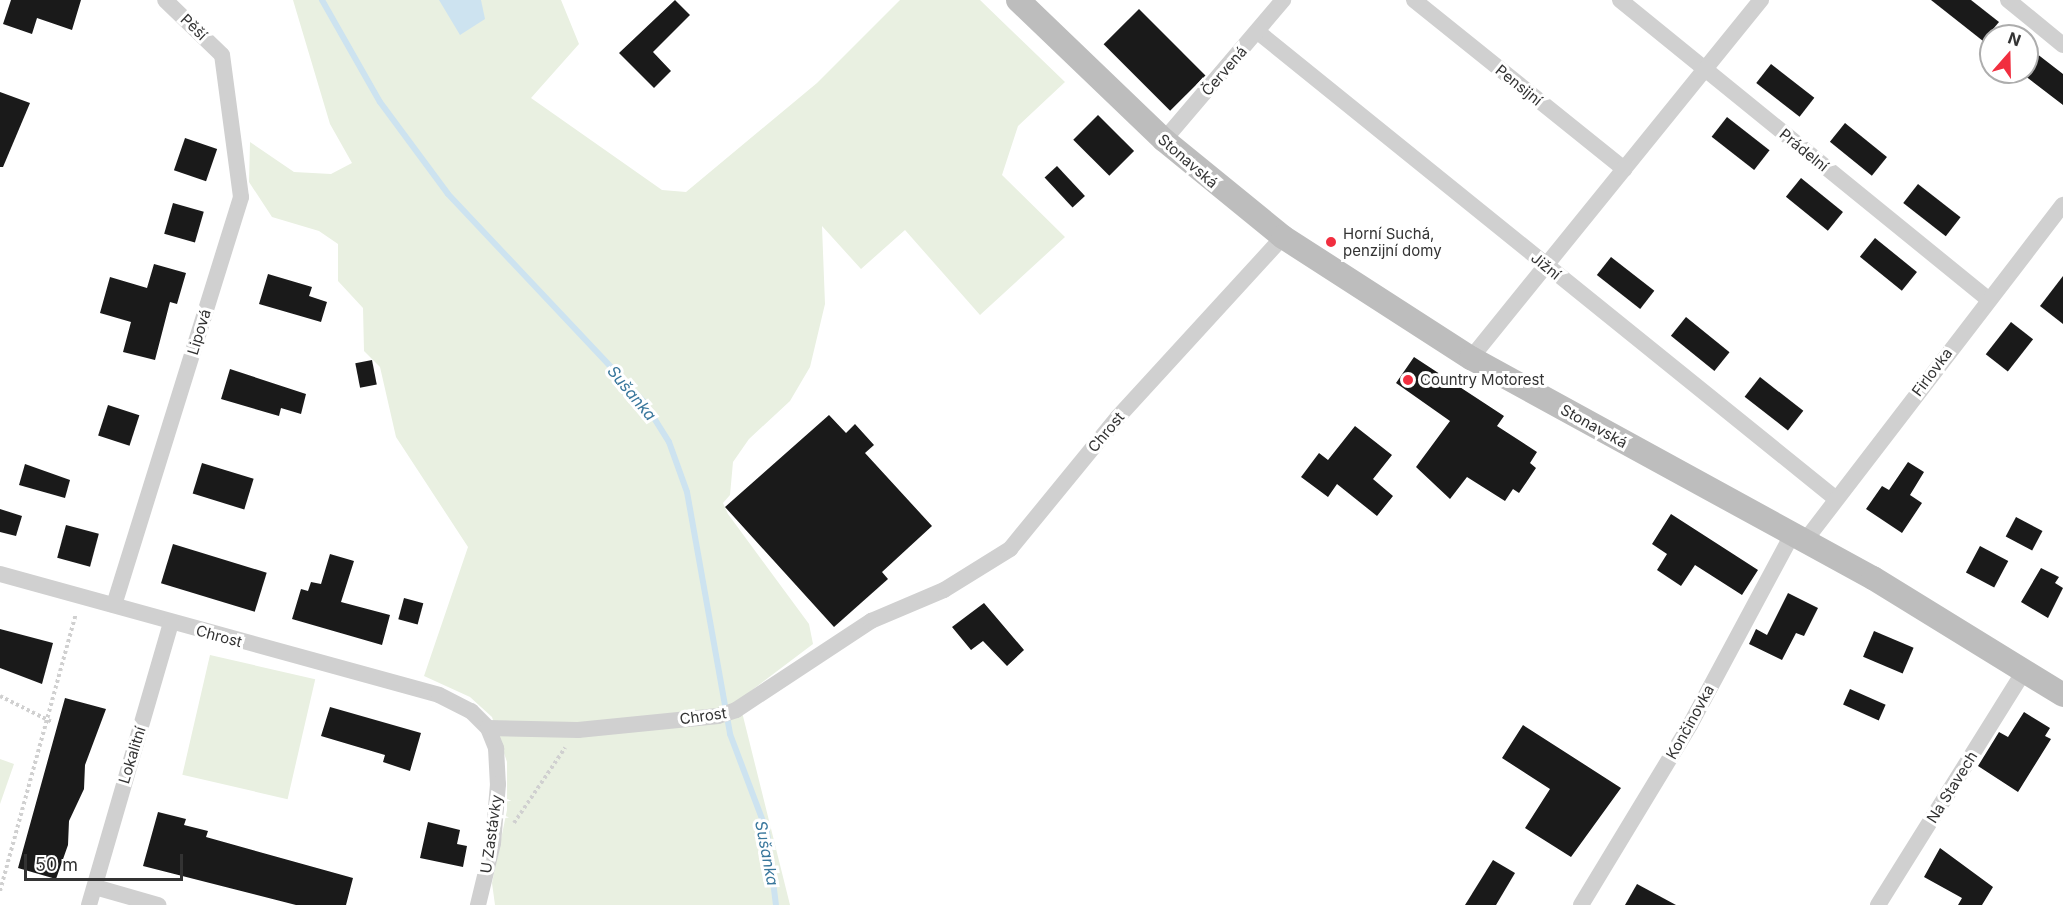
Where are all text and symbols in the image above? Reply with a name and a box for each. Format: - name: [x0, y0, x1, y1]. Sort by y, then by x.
- street label: Pěší: [177, 10, 211, 44]
- north arrow: [1979, 24, 2039, 84]
- text: N: [2005, 27, 2024, 50]
- street label: Červená: [1198, 43, 1250, 99]
- street label: Pensijní: [1492, 61, 1546, 109]
- street label: Prádelní: [1776, 125, 1832, 175]
- street label: Stonavská: [1154, 130, 1222, 192]
- place label: Horní Suchá, penzijní domy: [1343, 224, 1442, 259]
- marker: Horní Suchá, penzijní domy: [1324, 235, 1338, 249]
- street label: Jižní: [1528, 249, 1564, 283]
- street label: Lipová: [184, 307, 214, 357]
- street label: Firlovka: [1908, 344, 1956, 400]
- water label: Sušanka: [604, 362, 660, 424]
- place label: Country Motorest: [1420, 371, 1544, 389]
- marker: Country Motorest: [1401, 373, 1415, 387]
- street label: Stonavská: [1558, 400, 1630, 452]
- street label: Chrost: [1084, 408, 1128, 456]
- street label: Chrost: [194, 621, 244, 651]
- street label: Končinovka: [1662, 682, 1718, 762]
- street label: Chrost: [678, 704, 728, 728]
- street label: Lokalitní: [115, 724, 149, 786]
- street label: Na Stavech: [1923, 748, 1981, 826]
- street label: U Zastávky: [477, 793, 505, 875]
- water label: Sušanka: [751, 819, 783, 887]
- scale bar: [27, 842, 186, 880]
- text: 50 m: [35, 854, 78, 875]

